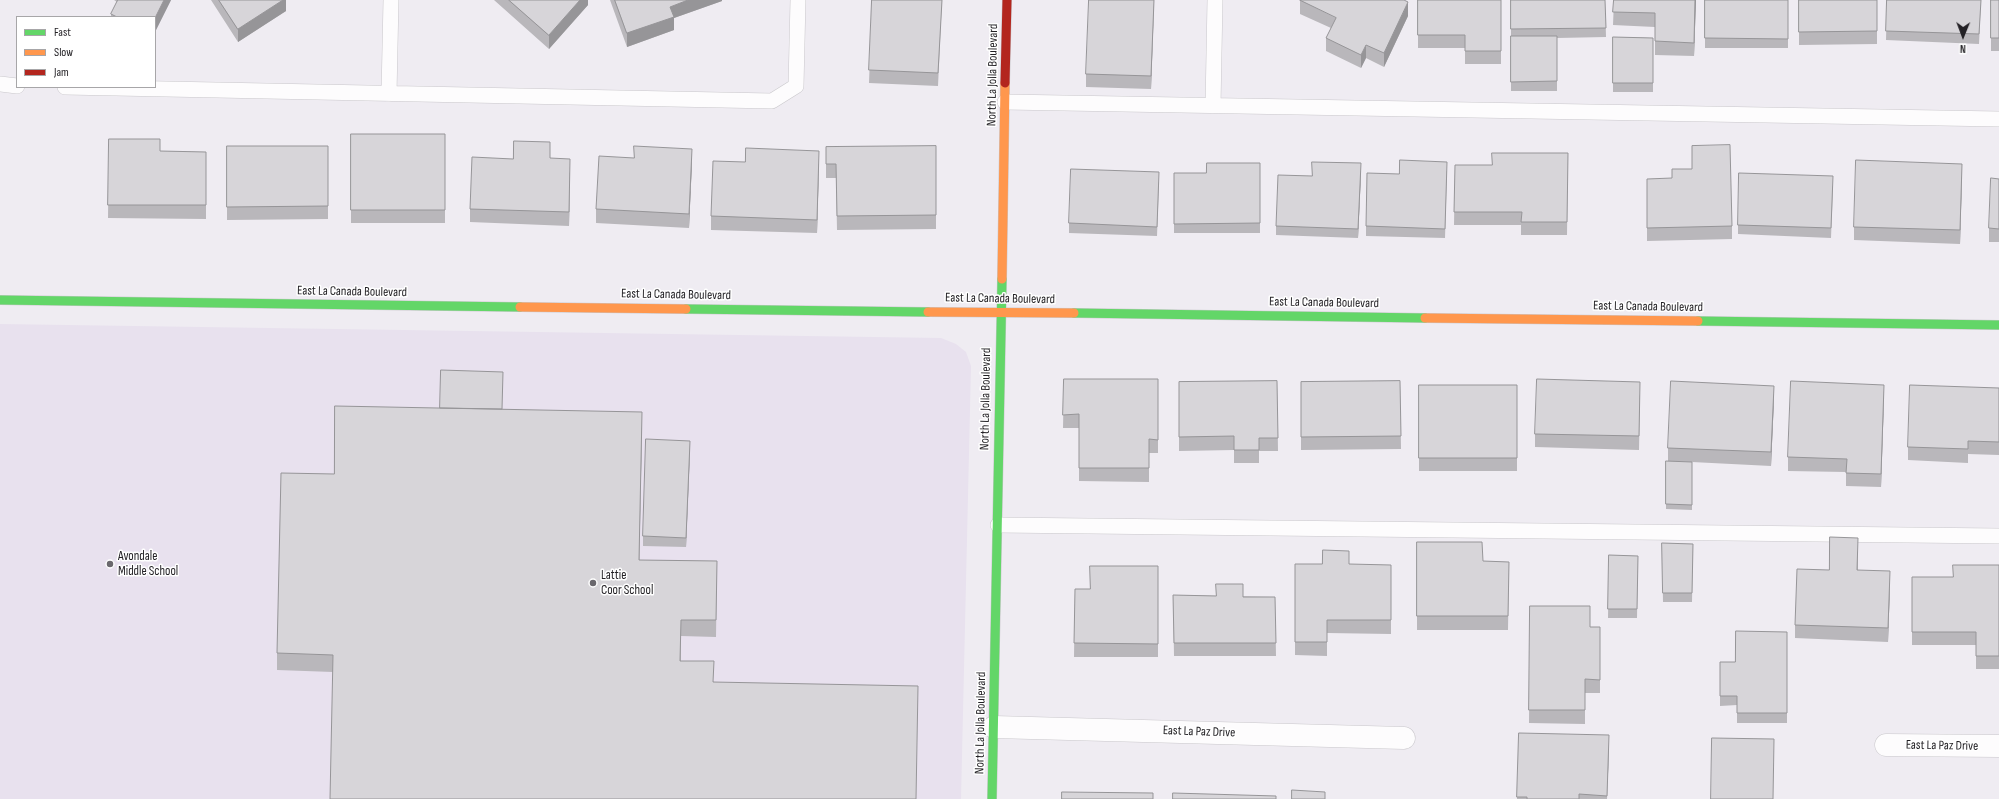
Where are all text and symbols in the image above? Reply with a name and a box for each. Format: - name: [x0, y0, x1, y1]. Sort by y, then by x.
- legend: [16, 16, 156, 88]
- north arrow: [1943, 16, 1983, 56]
- street label: North La Jolla Boulevard: [984, 24, 1002, 126]
- text: Fast: [54, 25, 71, 40]
- text: N: [1960, 42, 1966, 55]
- text: Slow: [54, 45, 73, 60]
- text: Jam: [54, 65, 69, 80]
- street label: East La Canada Boulevard: [297, 283, 407, 301]
- street label: East La Canada Boulevard: [621, 286, 731, 304]
- street label: East La Canada Boulevard: [945, 290, 1055, 308]
- street label: East La Canada Boulevard: [1269, 294, 1379, 312]
- street label: East La Canada Boulevard: [1593, 298, 1703, 316]
- street label: North La Jolla Boulevard: [977, 348, 995, 450]
- place label: Avondale Middle School: [118, 549, 178, 580]
- marker: Avondale Middle School: [105, 559, 115, 569]
- place label: Lattie Coor School: [601, 568, 653, 599]
- marker: Lattie Coor School: [588, 578, 598, 588]
- street label: North La Jolla Boulevard: [972, 672, 990, 774]
- street label: East La Paz Drive: [1162, 723, 1236, 741]
- street label: East La Paz Drive: [1906, 738, 1978, 754]

